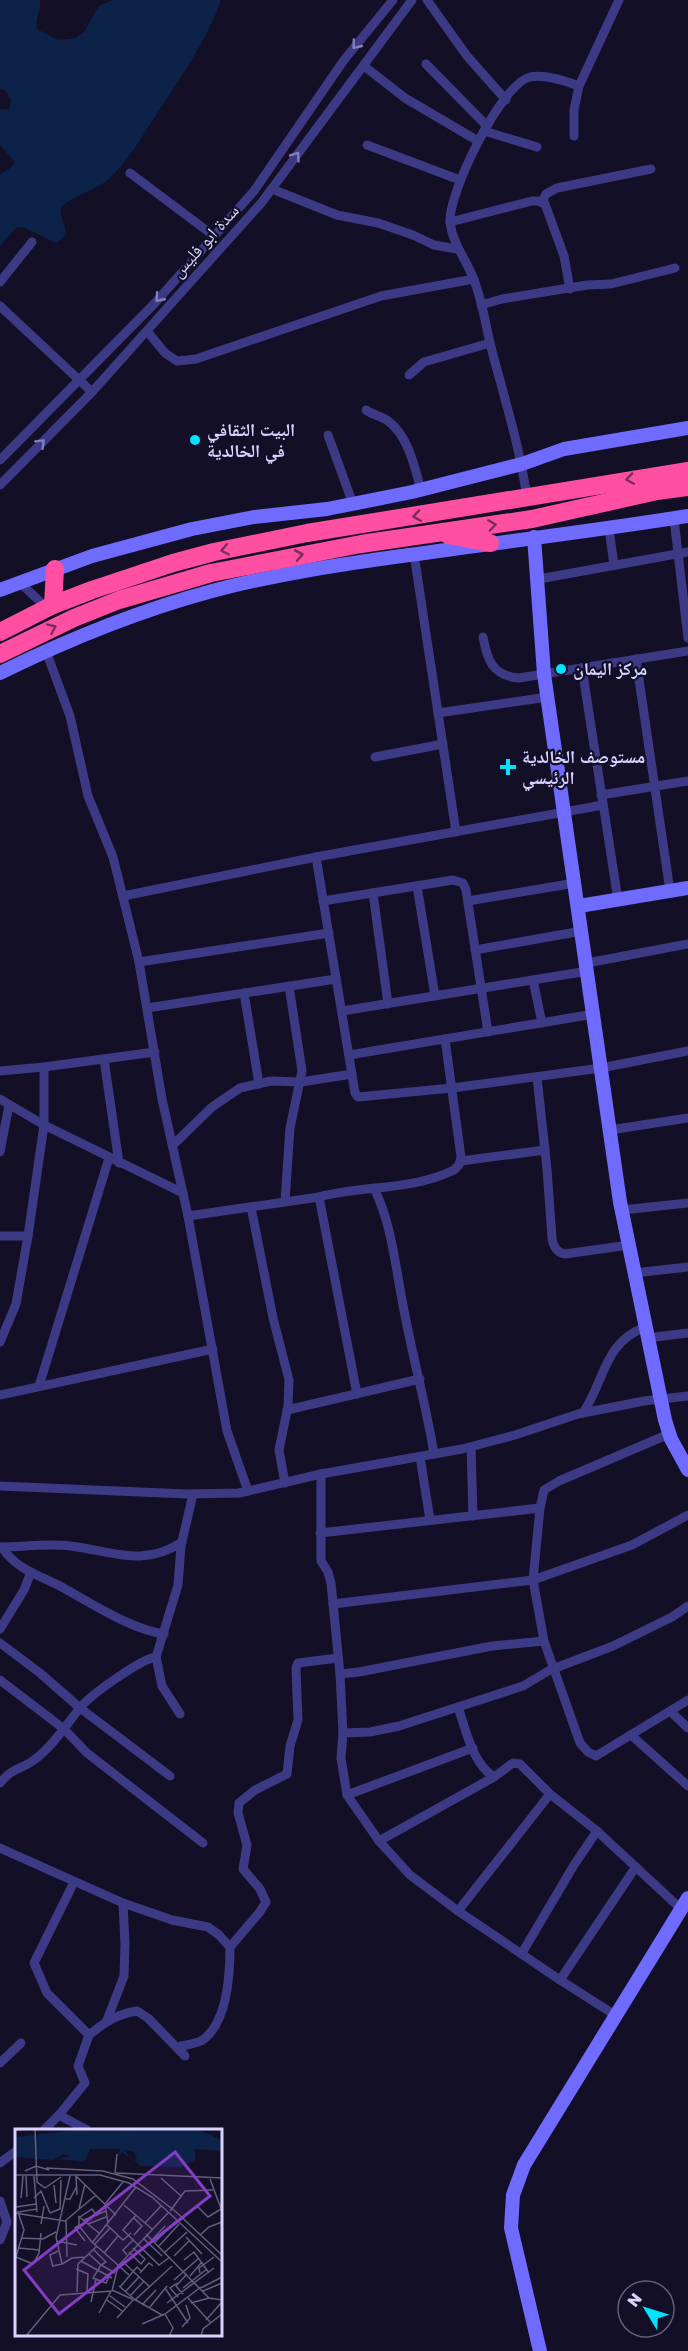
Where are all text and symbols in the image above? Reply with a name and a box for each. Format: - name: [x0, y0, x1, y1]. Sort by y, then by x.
- one-way arrow: [352, 39, 363, 50]
- one-way arrow: [289, 152, 300, 163]
- street label: سدة ابو فليس: [166, 199, 244, 282]
- one-way arrow: [155, 291, 166, 302]
- place label: البيت الثقافي في الخالدية: [207, 418, 295, 465]
- marker: البيت الثقافي في الخالدية: [188, 433, 202, 447]
- one-way arrow: [34, 440, 45, 451]
- one-way arrow: [626, 473, 635, 485]
- one-way arrow: [413, 509, 423, 522]
- one-way arrow: [487, 519, 496, 531]
- one-way arrow: [221, 543, 231, 556]
- one-way arrow: [294, 549, 304, 562]
- one-way arrow: [46, 623, 57, 635]
- place label: مركز اليمان: [573, 657, 647, 680]
- marker: مركز اليمان: [554, 662, 568, 676]
- place label: مستوصف الخالدية الرئيسي: [522, 745, 645, 792]
- marker: مستوصف الخالدية الرئيسي: [499, 758, 517, 776]
- inset map: [15, 2129, 222, 2336]
- north arrow: [616, 2279, 676, 2339]
- text: N: [623, 2289, 646, 2311]

